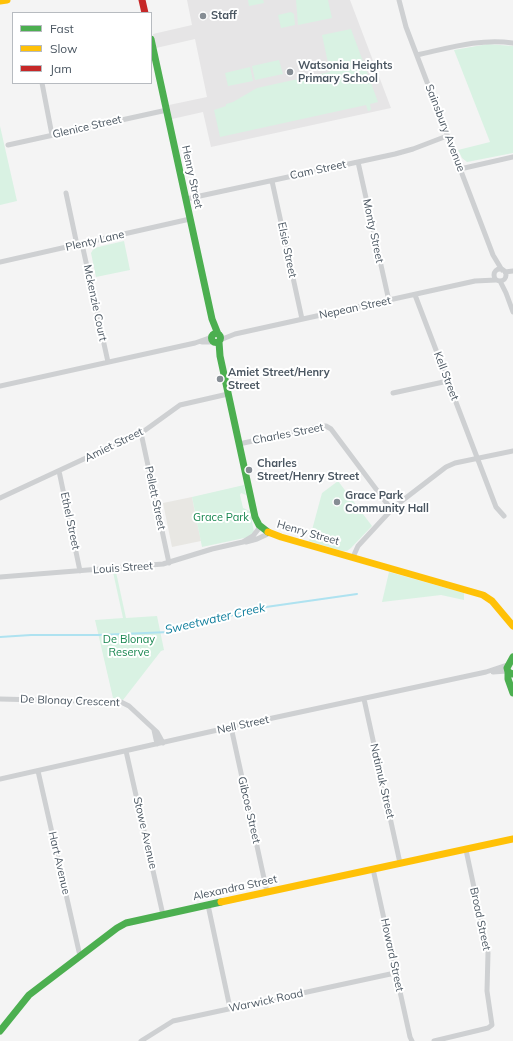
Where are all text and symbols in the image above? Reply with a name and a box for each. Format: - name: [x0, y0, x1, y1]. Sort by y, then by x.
- place label: Staff: [211, 9, 237, 23]
- marker: Staff: [198, 11, 208, 21]
- legend: [12, 12, 152, 84]
- text: Fast: [50, 21, 74, 36]
- text: Slow: [50, 41, 78, 56]
- place label: Watsonia Heights Primary School: [298, 59, 393, 85]
- text: Jam: [50, 61, 72, 76]
- marker: Watsonia Heights Primary School: [285, 67, 295, 77]
- street label: Sainsbury Avenue: [422, 83, 468, 173]
- street label: Glenice Street: [51, 113, 123, 141]
- street label: Henry Street: [179, 144, 205, 210]
- street label: Cam Street: [289, 158, 347, 182]
- street label: Monty Street: [360, 198, 386, 264]
- street label: Elsie Street: [275, 221, 299, 279]
- street label: Plenty Lane: [64, 228, 126, 254]
- street label: Mckenzie Court: [80, 264, 110, 342]
- street label: Nepean Street: [318, 294, 392, 322]
- street label: Kell Street: [431, 350, 461, 402]
- place label: Amiet Street/Henry Street: [228, 366, 330, 392]
- marker: Amiet Street/Henry Street: [215, 374, 225, 384]
- street label: Charles Street: [251, 421, 325, 447]
- street label: Amiet Street: [83, 425, 145, 465]
- place label: Charles Street/Henry Street: [257, 457, 359, 483]
- street label: Pellett Street: [142, 465, 168, 531]
- marker: Charles Street/Henry Street: [244, 465, 254, 475]
- place label: Grace Park Community Hall: [345, 489, 429, 515]
- street label: Ethel Street: [57, 491, 83, 551]
- marker: Grace Park Community Hall: [332, 497, 342, 507]
- park label: Grace Park: [193, 511, 249, 525]
- street label: Henry Street: [275, 518, 341, 548]
- street label: Louis Street: [93, 559, 153, 577]
- water label: Sweetwater Creek: [163, 600, 267, 638]
- park label: De Blonay Reserve: [103, 633, 155, 659]
- street label: De Blonay Crescent: [20, 693, 120, 709]
- street label: Nell Street: [216, 713, 270, 737]
- street label: Natimuk Street: [367, 742, 397, 820]
- street label: Gibcoe Street: [235, 775, 263, 845]
- street label: Stowe Avenue: [130, 796, 160, 870]
- street label: Hart Avenue: [45, 830, 73, 896]
- street label: Alexandra Street: [192, 873, 278, 903]
- street label: Broad Street: [467, 886, 493, 952]
- street label: Howard Street: [378, 917, 406, 993]
- street label: Warwick Road: [228, 987, 304, 1015]

